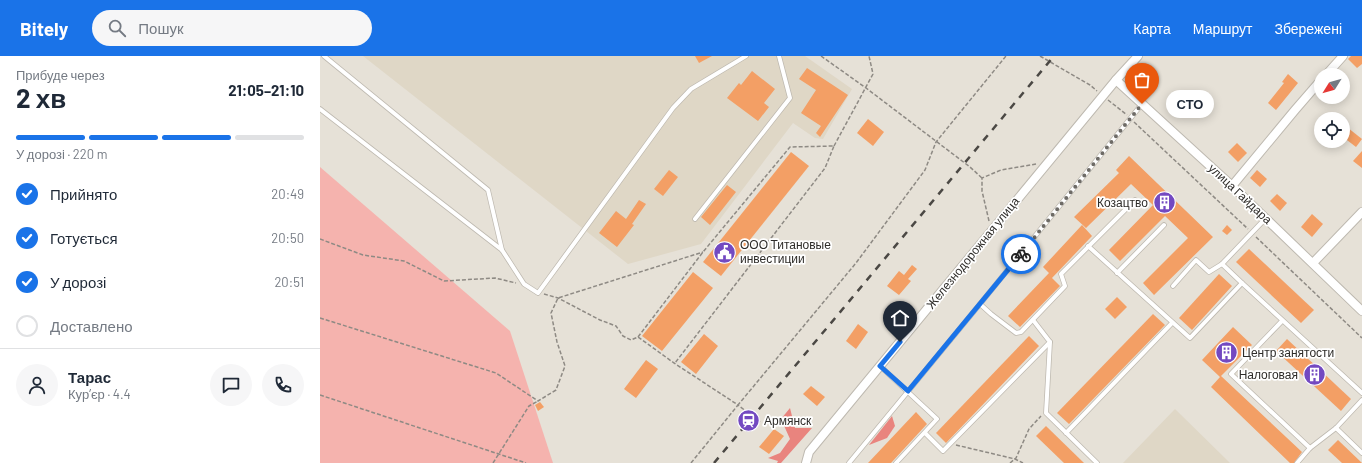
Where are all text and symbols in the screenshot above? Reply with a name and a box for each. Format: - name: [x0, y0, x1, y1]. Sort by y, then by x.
- search box: [92, 10, 372, 46]
- text: Bitely: [20, 17, 68, 40]
- icon: search: [106, 17, 128, 39]
- text: Пошук: [138, 19, 184, 37]
- text: Карта: [1133, 20, 1171, 37]
- text: Маршрут: [1193, 20, 1252, 37]
- text: Збережені: [1274, 20, 1342, 37]
- pin: [1125, 63, 1159, 104]
- text: Прибуде через: [16, 67, 105, 83]
- north arrow: [1314, 68, 1350, 104]
- map controls: [1314, 68, 1350, 148]
- icon: bag: [1131, 69, 1153, 91]
- text: 21:05–21:10: [228, 81, 304, 99]
- text: 2 хв: [16, 82, 66, 113]
- callout: СТО: [1166, 90, 1214, 118]
- text: СТО: [1177, 96, 1203, 112]
- button: locate: [1314, 112, 1350, 148]
- text: У дорозі · 220 m: [16, 146, 107, 162]
- street label: улица Гайдара: [1205, 160, 1276, 227]
- icon: check: [16, 183, 38, 205]
- text: Прийнято: [50, 185, 117, 203]
- text: 20:49: [271, 186, 304, 202]
- building icon: Козацтво: [1151, 190, 1177, 216]
- street label: Железнодорожная улица: [923, 194, 1022, 312]
- place label: Козацтво: [1097, 195, 1148, 210]
- icon: check: [16, 227, 38, 249]
- text: Готується: [50, 229, 118, 247]
- text: 20:50: [271, 230, 304, 246]
- courier: [1001, 234, 1041, 274]
- place label: ООО Титановые инвестиции: [740, 237, 831, 266]
- public building icon: ООО Титановые инвестиции: [712, 239, 738, 265]
- icon: bike: [1010, 243, 1032, 265]
- icon: check: [16, 271, 38, 293]
- text: У дорозі: [50, 273, 106, 291]
- text: 20:51: [274, 274, 304, 290]
- pin: [883, 301, 917, 342]
- icon: home: [889, 307, 911, 329]
- text: Доставлено: [50, 317, 133, 335]
- building icon: Центр занятости: [1214, 340, 1240, 366]
- place label: Центр занятости: [1242, 345, 1334, 360]
- building icon: Налоговая: [1301, 362, 1327, 388]
- button: person: [16, 364, 58, 406]
- button: chat: [210, 364, 252, 406]
- button: phone: [262, 364, 304, 406]
- place label: Налоговая: [1239, 367, 1298, 381]
- text: Тарас: [68, 368, 111, 386]
- text: Кур’єр · 4.4: [68, 386, 131, 402]
- station icon: Армянск: [735, 408, 761, 434]
- place label: Армянск: [764, 413, 812, 428]

